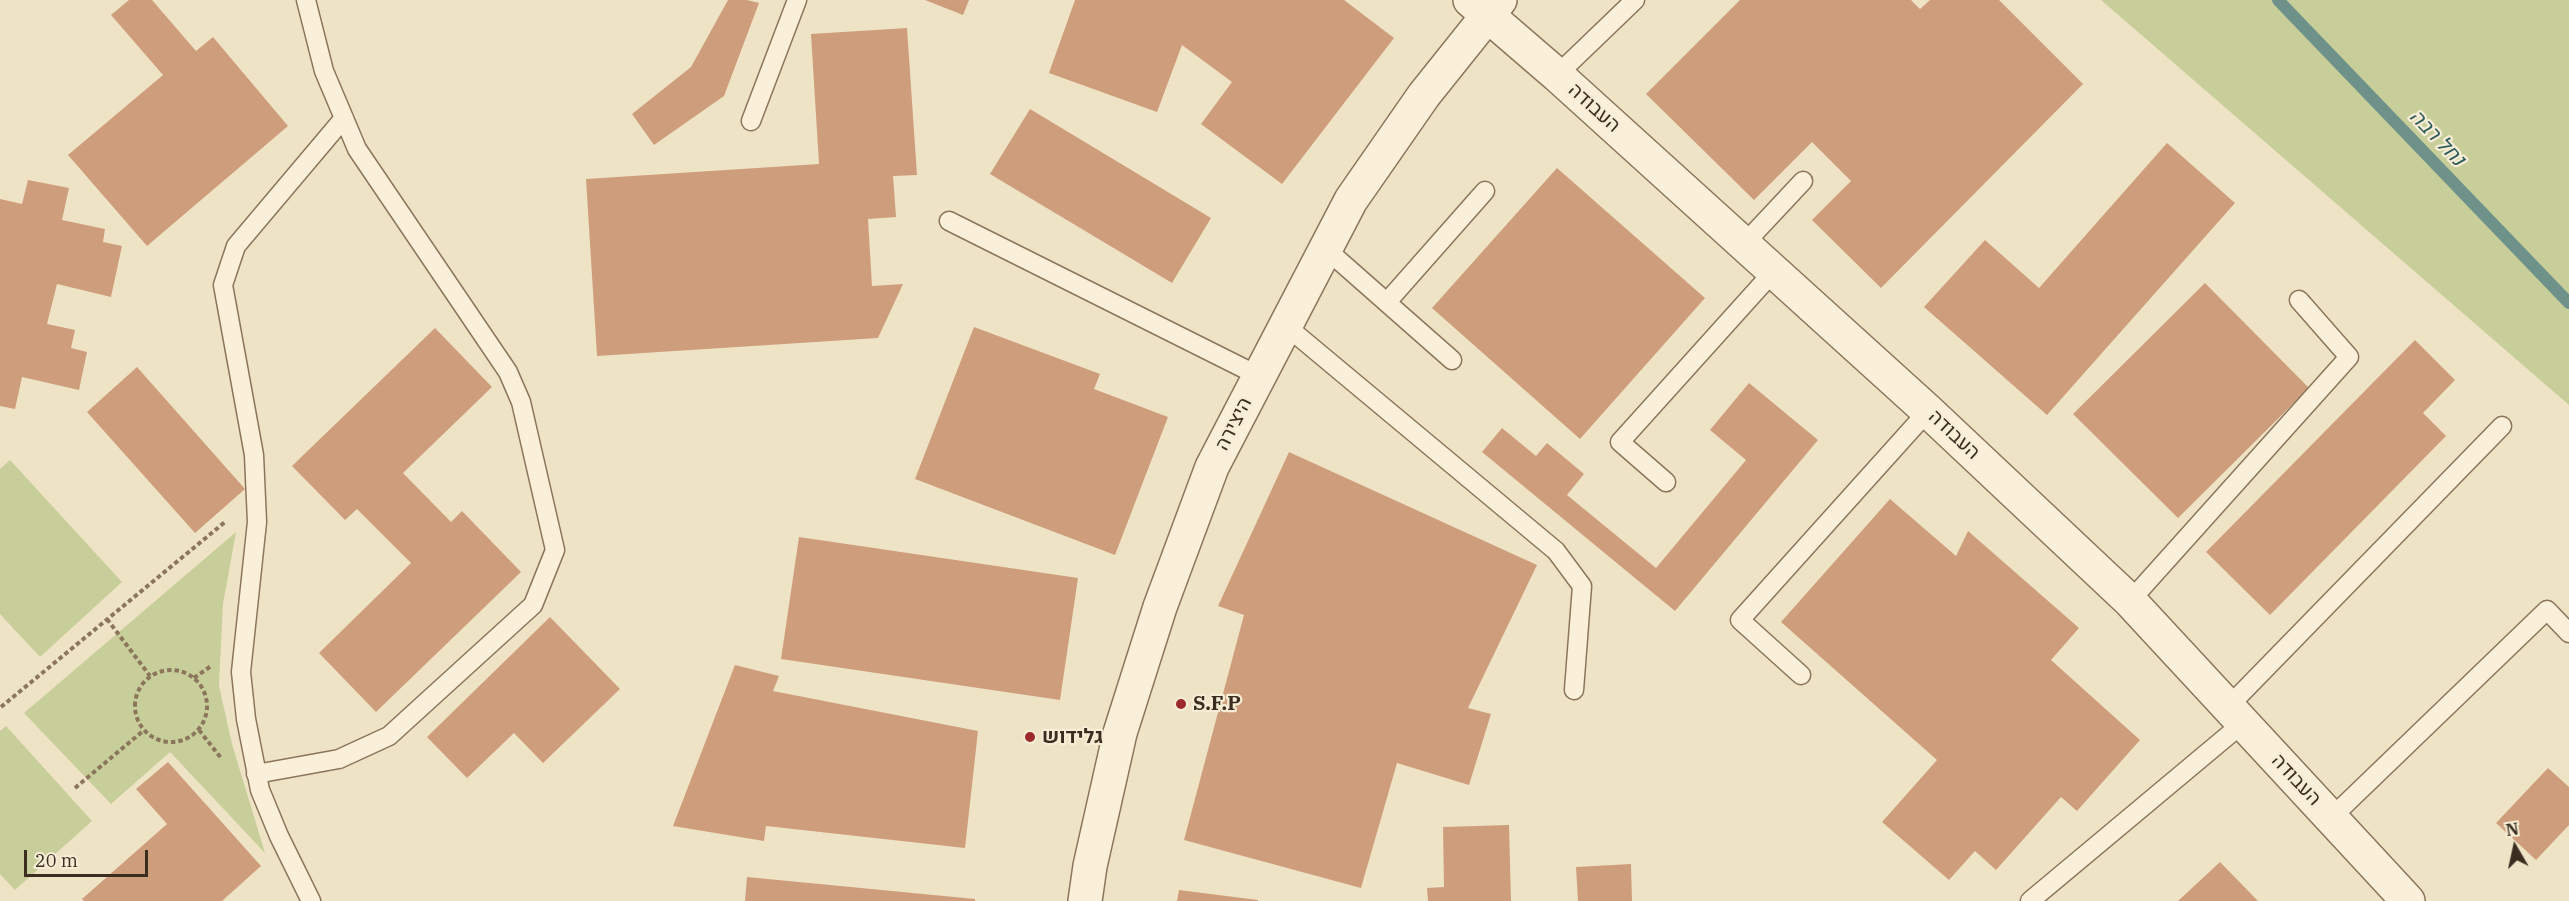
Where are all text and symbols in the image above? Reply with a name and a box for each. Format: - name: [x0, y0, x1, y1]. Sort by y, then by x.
- street label: העבודה: [1563, 78, 1625, 138]
- water label: נחל רבה: [2404, 104, 2470, 172]
- street label: היצירה: [1211, 393, 1257, 455]
- street label: העבודה: [1923, 405, 1985, 465]
- place label: S.F.P: [1193, 692, 1241, 716]
- marker: S.F.P: [1174, 697, 1188, 711]
- place label: גלידוש: [1042, 725, 1103, 749]
- marker: גלידוש: [1023, 730, 1037, 744]
- street label: העבודה: [2266, 749, 2326, 811]
- north arrow: [2485, 817, 2545, 877]
- text: N: [2504, 818, 2520, 840]
- scale bar: [27, 838, 152, 876]
- text: 20 m: [35, 849, 78, 872]

